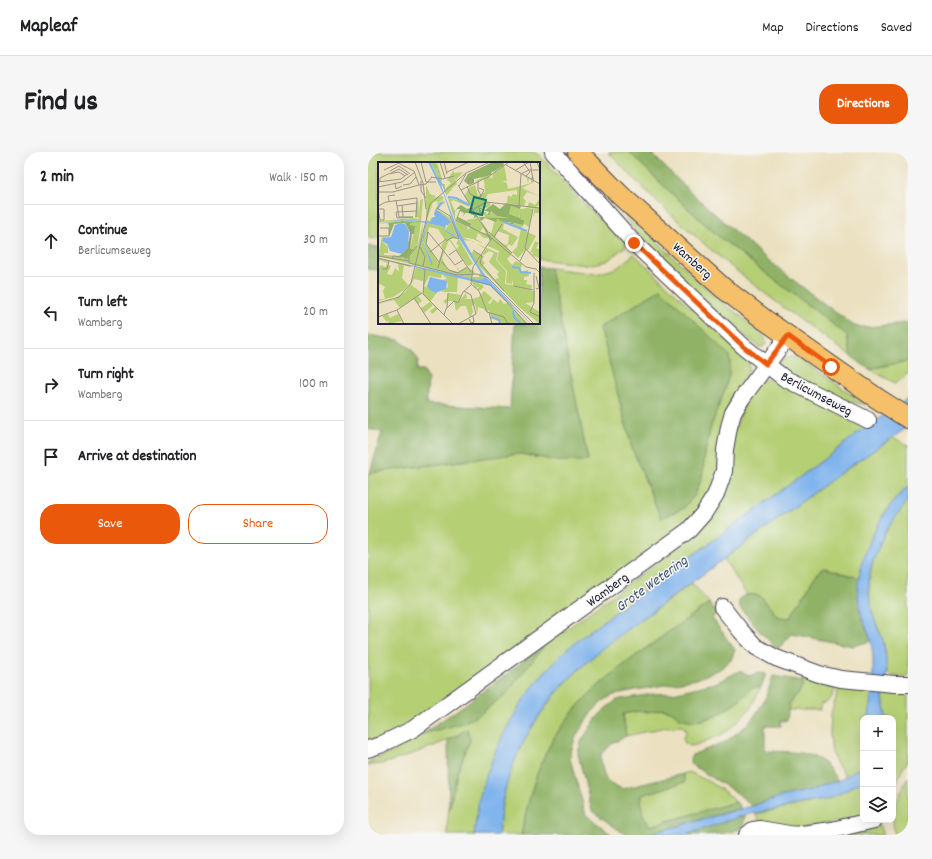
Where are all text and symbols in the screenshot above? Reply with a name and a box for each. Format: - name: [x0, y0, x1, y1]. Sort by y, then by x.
- text: Mapleaf: [20, 14, 77, 41]
- text: Map: [762, 18, 784, 38]
- text: Directions: [806, 18, 859, 38]
- text: Saved: [881, 18, 912, 38]
- text: Find us: [24, 84, 98, 124]
- button: Directions: [819, 84, 908, 124]
- inset map: [378, 162, 540, 324]
- text: 2 min: [40, 166, 74, 190]
- text: Walk · 150 m: [269, 169, 328, 188]
- text: Continue: [78, 220, 127, 242]
- icon: ahead: [40, 230, 62, 252]
- text: 30 m: [303, 231, 328, 250]
- route end: [625, 234, 643, 252]
- street label: Wamberg: [667, 238, 716, 285]
- text: Berlicumseweg: [78, 242, 151, 261]
- text: Turn left: [78, 292, 127, 314]
- icon: left: [40, 302, 62, 324]
- text: 20 m: [303, 303, 328, 322]
- text: Wamberg: [78, 314, 122, 333]
- route start: [822, 358, 840, 376]
- text: Turn right: [78, 364, 134, 386]
- street label: Berlicumseweg: [777, 368, 855, 422]
- icon: right: [40, 374, 62, 396]
- text: 100 m: [299, 375, 328, 394]
- text: Wamberg: [78, 386, 122, 405]
- icon: arrive: [40, 446, 62, 468]
- text: Arrive at destination: [78, 446, 196, 468]
- button: Save: [40, 504, 180, 544]
- button: Share: [188, 504, 328, 544]
- water label: Grote Wetering: [612, 551, 693, 618]
- street label: Wamberg: [583, 568, 633, 613]
- map controls: [860, 715, 896, 823]
- button: +: [860, 715, 896, 751]
- button: −: [860, 751, 896, 787]
- button: layers: [860, 787, 896, 823]

